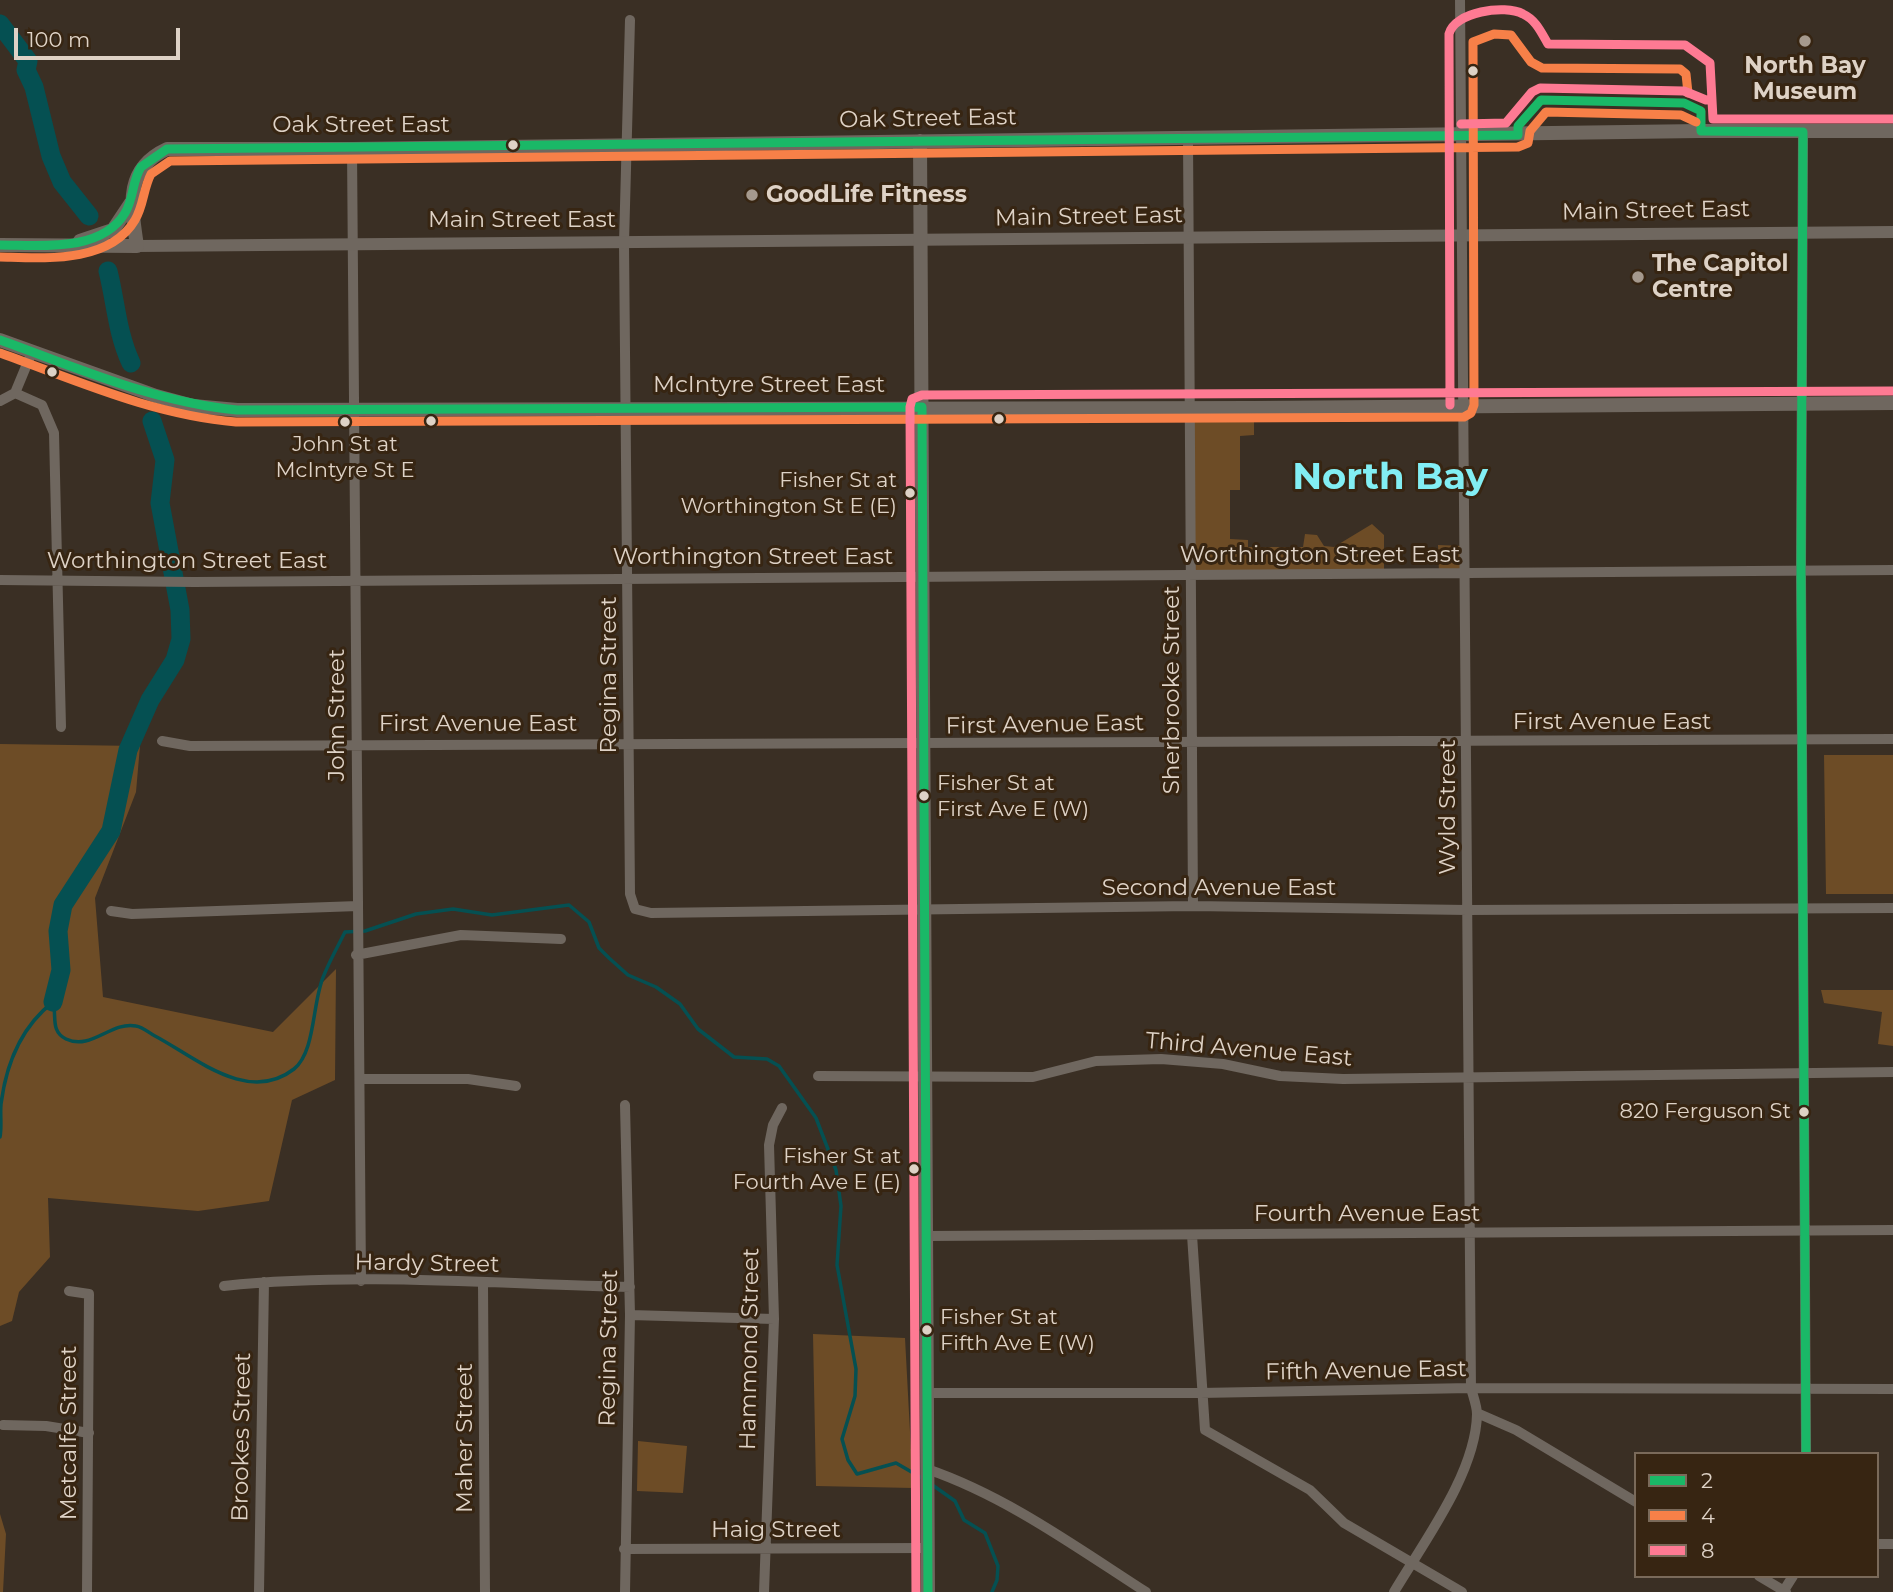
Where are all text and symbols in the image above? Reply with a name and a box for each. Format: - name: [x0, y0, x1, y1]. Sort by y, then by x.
- scale bar: [18, 14, 184, 58]
- text: 100 m: [27, 27, 90, 52]
- marker: North Bay Museum: [1797, 33, 1813, 49]
- place label: North Bay Museum: [1744, 52, 1866, 106]
- unlabelled marker: [1466, 64, 1480, 78]
- street label: Oak Street East: [839, 104, 1017, 134]
- street label: Oak Street East: [272, 111, 450, 139]
- unlabelled marker: [506, 138, 520, 152]
- place label: GoodLife Fitness: [766, 181, 967, 209]
- marker: GoodLife Fitness: [744, 187, 760, 203]
- street label: Main Street East: [1562, 196, 1750, 226]
- street label: Main Street East: [995, 202, 1183, 232]
- street label: Main Street East: [428, 206, 616, 234]
- place label: The Capitol Centre: [1652, 250, 1788, 304]
- marker: The Capitol Centre: [1630, 269, 1646, 285]
- unlabelled marker: [45, 365, 59, 379]
- street label: McIntyre Street East: [653, 371, 885, 399]
- unlabelled marker: [992, 412, 1006, 426]
- unlabelled marker: [424, 414, 438, 428]
- marker: John St at McIntyre St E: [338, 415, 352, 429]
- place label: John St at McIntyre St E: [276, 432, 414, 482]
- district label: North Bay: [1292, 456, 1488, 500]
- place label: Fisher St at Worthington St E (E): [681, 468, 897, 518]
- marker: Fisher St at Worthington St E (E): [903, 486, 917, 500]
- street label: Worthington Street East: [1180, 541, 1460, 569]
- street label: Worthington Street East: [613, 543, 893, 571]
- street label: Worthington Street East: [47, 547, 327, 575]
- street label: Sherbrooke Street: [1158, 586, 1186, 794]
- street label: Regina Street: [595, 596, 623, 754]
- street label: John Street: [323, 649, 351, 781]
- street label: First Avenue East: [1513, 708, 1711, 736]
- street label: First Avenue East: [945, 709, 1145, 741]
- street label: First Avenue East: [379, 710, 577, 738]
- street label: Wyld Street: [1434, 739, 1462, 875]
- place label: Fisher St at First Ave E (W): [937, 771, 1089, 821]
- marker: Fisher St at First Ave E (W): [917, 789, 931, 803]
- street label: Second Avenue East: [1102, 874, 1336, 902]
- street label: Third Avenue East: [1144, 1027, 1354, 1073]
- place label: 820 Ferguson St: [1620, 1099, 1791, 1125]
- marker: 820 Ferguson St: [1797, 1105, 1811, 1119]
- place label: Fisher St at Fourth Ave E (E): [733, 1144, 901, 1194]
- marker: Fisher St at Fourth Ave E (E): [907, 1162, 921, 1176]
- street label: Fourth Avenue East: [1254, 1200, 1480, 1228]
- street label: Hammond Street: [734, 1248, 766, 1450]
- street label: Hardy Street: [354, 1249, 500, 1279]
- street label: Regina Street: [594, 1269, 624, 1427]
- place label: Fisher St at Fifth Ave E (W): [940, 1305, 1095, 1355]
- marker: Fisher St at Fifth Ave E (W): [920, 1323, 934, 1337]
- street label: Metcalfe Street: [55, 1346, 83, 1520]
- street label: Brookes Street: [227, 1352, 257, 1522]
- street label: Fifth Avenue East: [1265, 1355, 1467, 1387]
- street label: Maher Street: [451, 1363, 479, 1513]
- legend: [1634, 1452, 1879, 1578]
- text: 2: [1701, 1468, 1713, 1493]
- text: 4: [1701, 1503, 1715, 1528]
- street label: Haig Street: [711, 1516, 841, 1544]
- text: 8: [1701, 1538, 1714, 1563]

